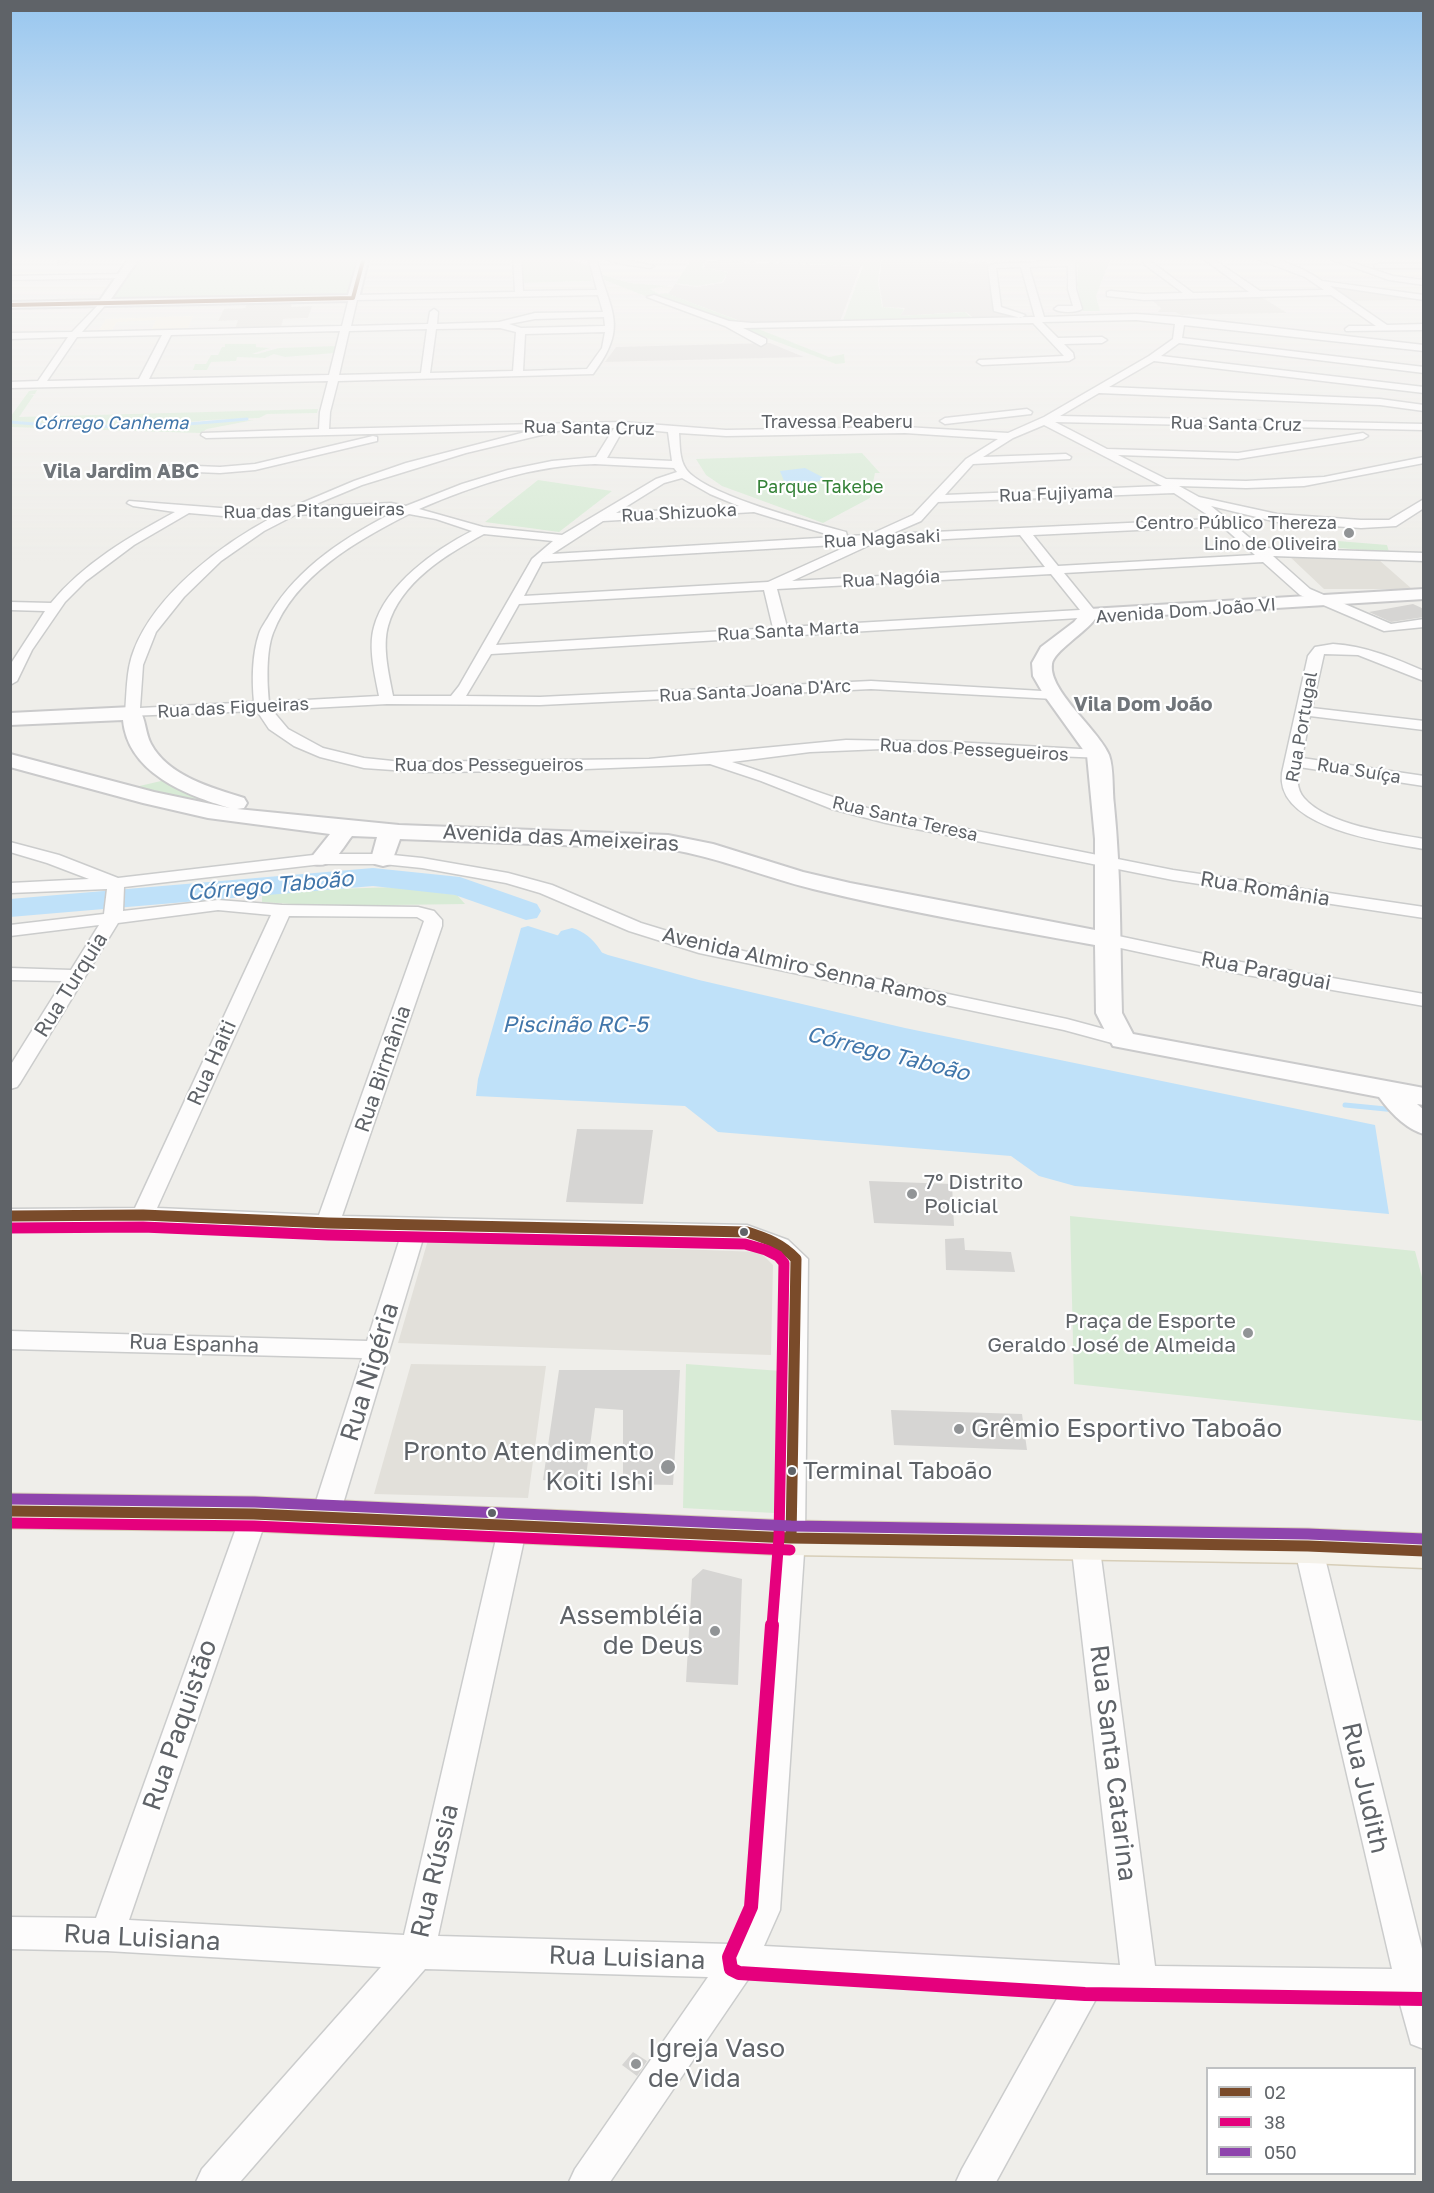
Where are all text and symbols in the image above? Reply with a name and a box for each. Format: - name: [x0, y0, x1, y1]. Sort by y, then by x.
- street label: Travessa Peaberu: [761, 411, 913, 433]
- water label: Córrego Canhema: [34, 412, 188, 434]
- street label: Rua Santa Cruz: [1170, 412, 1302, 436]
- street label: Rua Santa Cruz: [523, 416, 655, 440]
- district label: Vila Jardim ABC: [43, 460, 199, 484]
- park label: Parque Takebe: [757, 476, 883, 498]
- street label: Rua Fujiyama: [998, 481, 1114, 507]
- street label: Rua das Pitangueiras: [223, 499, 405, 523]
- street label: Rua Shizuoka: [621, 499, 737, 527]
- place label: Centro Público Thereza Lino de Oliveira: [1135, 512, 1337, 554]
- street label: Rua Nagasaki: [823, 525, 941, 553]
- marker: Centro Público Thereza Lino de Oliveira: [1342, 526, 1356, 540]
- street label: Rua Nagóia: [841, 566, 941, 592]
- street label: Avenida Dom João VI: [1095, 594, 1277, 628]
- street label: Rua Santa Marta: [716, 616, 860, 646]
- street label: Rua Portugal: [1282, 670, 1322, 784]
- street label: Rua Santa Joana D'Arc: [658, 675, 852, 707]
- street label: Rua das Figueiras: [157, 693, 309, 723]
- district label: Vila Dom João: [1074, 693, 1212, 717]
- street label: Rua dos Pessegueiros: [879, 734, 1069, 766]
- street label: Rua dos Pessegueiros: [394, 754, 584, 776]
- street label: Rua Suíça: [1316, 754, 1402, 788]
- street label: Rua Santa Teresa: [830, 792, 980, 846]
- street label: Avenida das Ameixeiras: [442, 819, 680, 857]
- water label: Córrego Taboão: [186, 866, 354, 906]
- street label: Rua România: [1198, 866, 1332, 912]
- street label: Avenida Almiro Senna Ramos: [660, 922, 950, 1012]
- street label: Rua Turquia: [29, 928, 113, 1042]
- street label: Rua Paraguai: [1199, 946, 1333, 996]
- street label: Rua Birmânia: [350, 1002, 416, 1136]
- water label: Piscinão RC-5: [502, 1012, 648, 1038]
- street label: Rua Haiti: [182, 1016, 242, 1110]
- water label: Córrego Taboão: [804, 1021, 972, 1087]
- place label: 7º Distrito Policial: [924, 1169, 1023, 1219]
- marker: 7º Distrito Policial: [905, 1187, 919, 1201]
- unlabelled marker: [738, 1226, 750, 1238]
- street label: Rua Nigéria: [334, 1299, 406, 1445]
- place label: Praça de Esporte Geraldo José de Almeida: [987, 1308, 1236, 1358]
- marker: Praça de Esporte Geraldo José de Almeida: [1241, 1326, 1255, 1340]
- street label: Rua Espanha: [129, 1329, 259, 1359]
- place label: Grêmio Esportivo Taboão: [971, 1413, 1282, 1445]
- marker: Grêmio Esportivo Taboão: [952, 1422, 966, 1436]
- place label: Pronto Atendimento Koiti Ishi: [403, 1436, 654, 1498]
- place label: Terminal Taboão: [803, 1457, 992, 1485]
- marker: Pronto Atendimento Koiti Ishi: [659, 1458, 677, 1476]
- marker: Terminal Taboão: [786, 1465, 798, 1477]
- unlabelled marker: [486, 1507, 498, 1519]
- place label: Assembléia de Deus: [559, 1600, 703, 1661]
- marker: Assembléia de Deus: [708, 1624, 722, 1638]
- street label: Rua Paquistão: [136, 1635, 224, 1815]
- street label: Rua Santa Catarina: [1083, 1643, 1143, 1883]
- street label: Rua Judith: [1335, 1719, 1395, 1857]
- street label: Rua Rússia: [404, 1801, 466, 1941]
- street label: Rua Luisiana: [63, 1918, 221, 1958]
- street label: Rua Luisiana: [548, 1940, 706, 1976]
- place label: Igreja Vaso de Vida: [648, 2033, 785, 2094]
- marker: Igreja Vaso de Vida: [629, 2057, 643, 2071]
- legend: [1206, 2067, 1416, 2175]
- text: 02: [1264, 2081, 1286, 2103]
- text: 38: [1264, 2111, 1286, 2133]
- text: 050: [1264, 2141, 1297, 2163]

